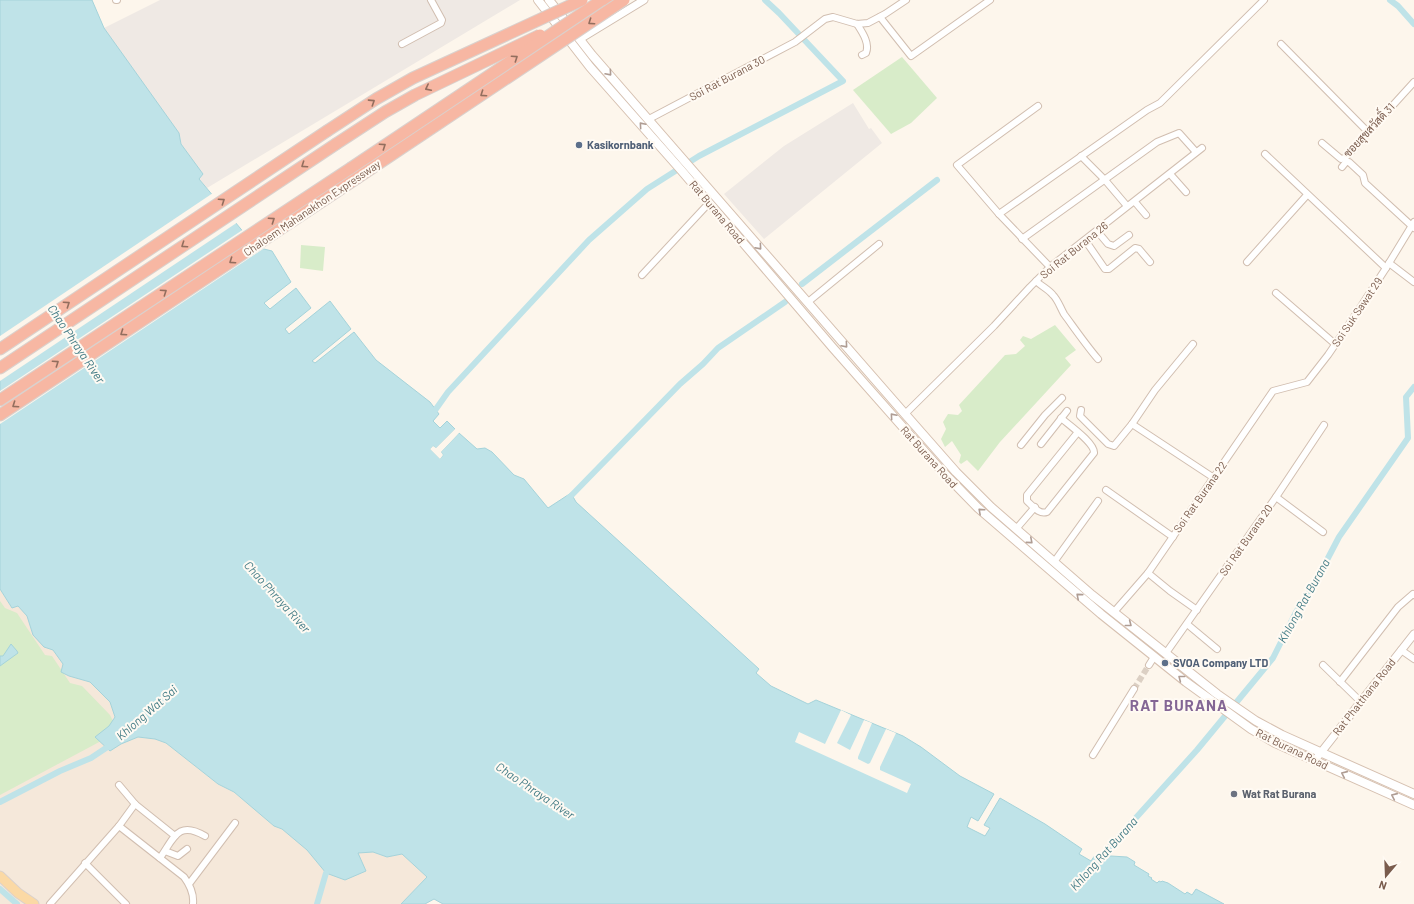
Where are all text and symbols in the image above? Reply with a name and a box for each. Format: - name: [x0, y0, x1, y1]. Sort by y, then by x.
- one-way arrow: [588, 17, 595, 25]
- street label: Soi Rat Burana 30: [687, 52, 767, 103]
- one-way arrow: [511, 55, 518, 63]
- one-way arrow: [604, 69, 611, 76]
- one-way arrow: [425, 83, 432, 91]
- one-way arrow: [480, 89, 487, 97]
- street label: ซอยสุขสวัสดิ์ 31: [1337, 97, 1399, 161]
- one-way arrow: [367, 100, 374, 107]
- one-way arrow: [639, 122, 646, 130]
- place label: Kasikornbank: [587, 138, 654, 151]
- marker: Kasikornbank: [574, 140, 584, 150]
- one-way arrow: [379, 143, 386, 151]
- street label: Chaloem Mahanakhon Expressway: [241, 157, 383, 258]
- one-way arrow: [301, 160, 308, 167]
- street label: Rat Burana Road: [687, 177, 748, 246]
- one-way arrow: [218, 198, 225, 206]
- one-way arrow: [268, 217, 275, 224]
- street label: Soi Rat Burana 26: [1037, 218, 1110, 281]
- one-way arrow: [181, 240, 188, 248]
- one-way arrow: [755, 242, 762, 249]
- one-way arrow: [229, 256, 236, 263]
- street label: Soi Suk Sawat 29: [1329, 274, 1385, 349]
- one-way arrow: [160, 289, 167, 296]
- water label: Chao Phraya River: [45, 302, 109, 386]
- one-way arrow: [63, 302, 70, 309]
- one-way arrow: [120, 328, 127, 336]
- one-way arrow: [840, 340, 847, 347]
- one-way arrow: [52, 361, 59, 368]
- one-way arrow: [12, 400, 19, 408]
- one-way arrow: [890, 413, 897, 421]
- street label: Rat Burana Road: [898, 423, 961, 490]
- street label: Soi Rat Burana 22: [1170, 459, 1229, 535]
- street label: Soi Rat Burana 20: [1216, 502, 1275, 578]
- one-way arrow: [978, 509, 986, 516]
- one-way arrow: [1025, 536, 1032, 543]
- water label: Khlong Rat Burana: [1274, 556, 1332, 645]
- water label: Chao Phraya River: [242, 558, 314, 636]
- one-way arrow: [1077, 594, 1084, 601]
- one-way arrow: [1125, 620, 1132, 627]
- place label: SVOA Company LTD: [1173, 656, 1268, 669]
- street label: Rat Phatthana Road: [1329, 656, 1398, 738]
- marker: SVOA Company LTD: [1160, 658, 1170, 668]
- one-way arrow: [1178, 675, 1185, 682]
- water label: Khlong Wat Sai: [113, 682, 180, 742]
- district label: RAT BURANA: [1130, 696, 1228, 714]
- street label: Rat Burana Road: [1254, 725, 1330, 772]
- water label: Chao Phraya River: [494, 759, 578, 822]
- one-way arrow: [1340, 770, 1347, 778]
- place label: Wat Rat Burana: [1242, 787, 1317, 800]
- marker: Wat Rat Burana: [1229, 789, 1239, 799]
- one-way arrow: [1390, 793, 1398, 801]
- water label: Khlong Rat Burana: [1067, 814, 1140, 893]
- north arrow: [1366, 856, 1406, 896]
- text: N: [1377, 879, 1388, 893]

